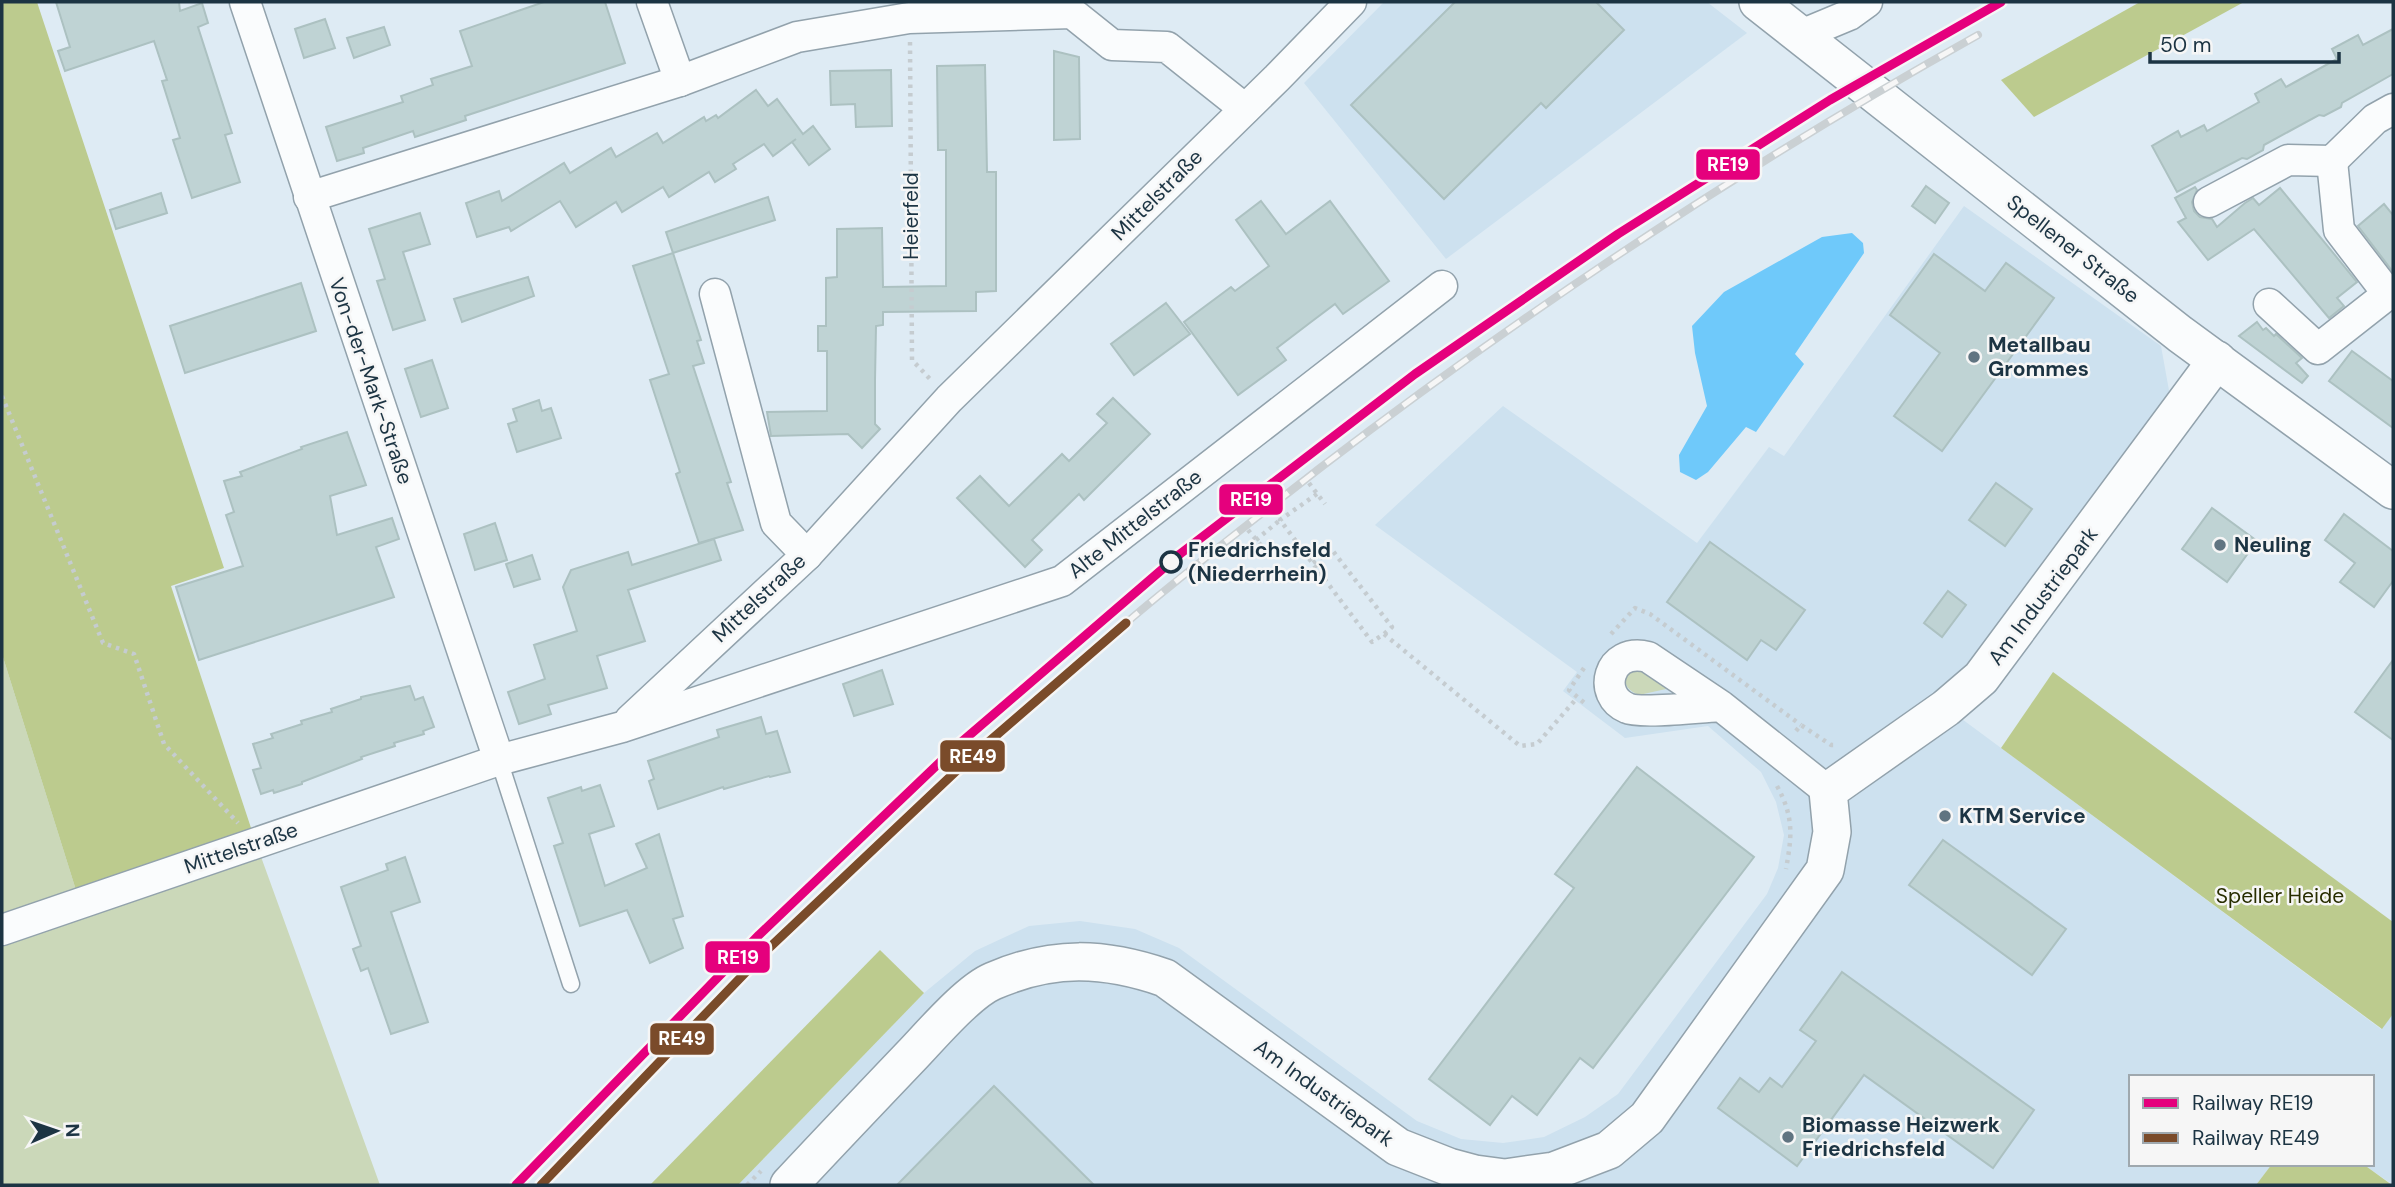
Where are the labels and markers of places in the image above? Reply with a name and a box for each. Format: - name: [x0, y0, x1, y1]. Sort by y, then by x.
- place label: Metallbau Grommes: [1988, 331, 2091, 383]
- marker: Metallbau Grommes: [1966, 349, 1982, 365]
- place label: Neuling: [2234, 531, 2312, 559]
- place label: Friedrichsfeld (Niederrhein): [1188, 536, 1331, 588]
- marker: Neuling: [2212, 537, 2228, 553]
- marker: Friedrichsfeld (Niederrhein): [1160, 551, 1182, 573]
- place label: KTM Service: [1959, 802, 2086, 830]
- marker: KTM Service: [1937, 808, 1953, 824]
- place label: Biomasse Heizwerk Friedrichsfeld: [1802, 1111, 2000, 1163]
- marker: Biomasse Heizwerk Friedrichsfeld: [1780, 1129, 1796, 1145]

